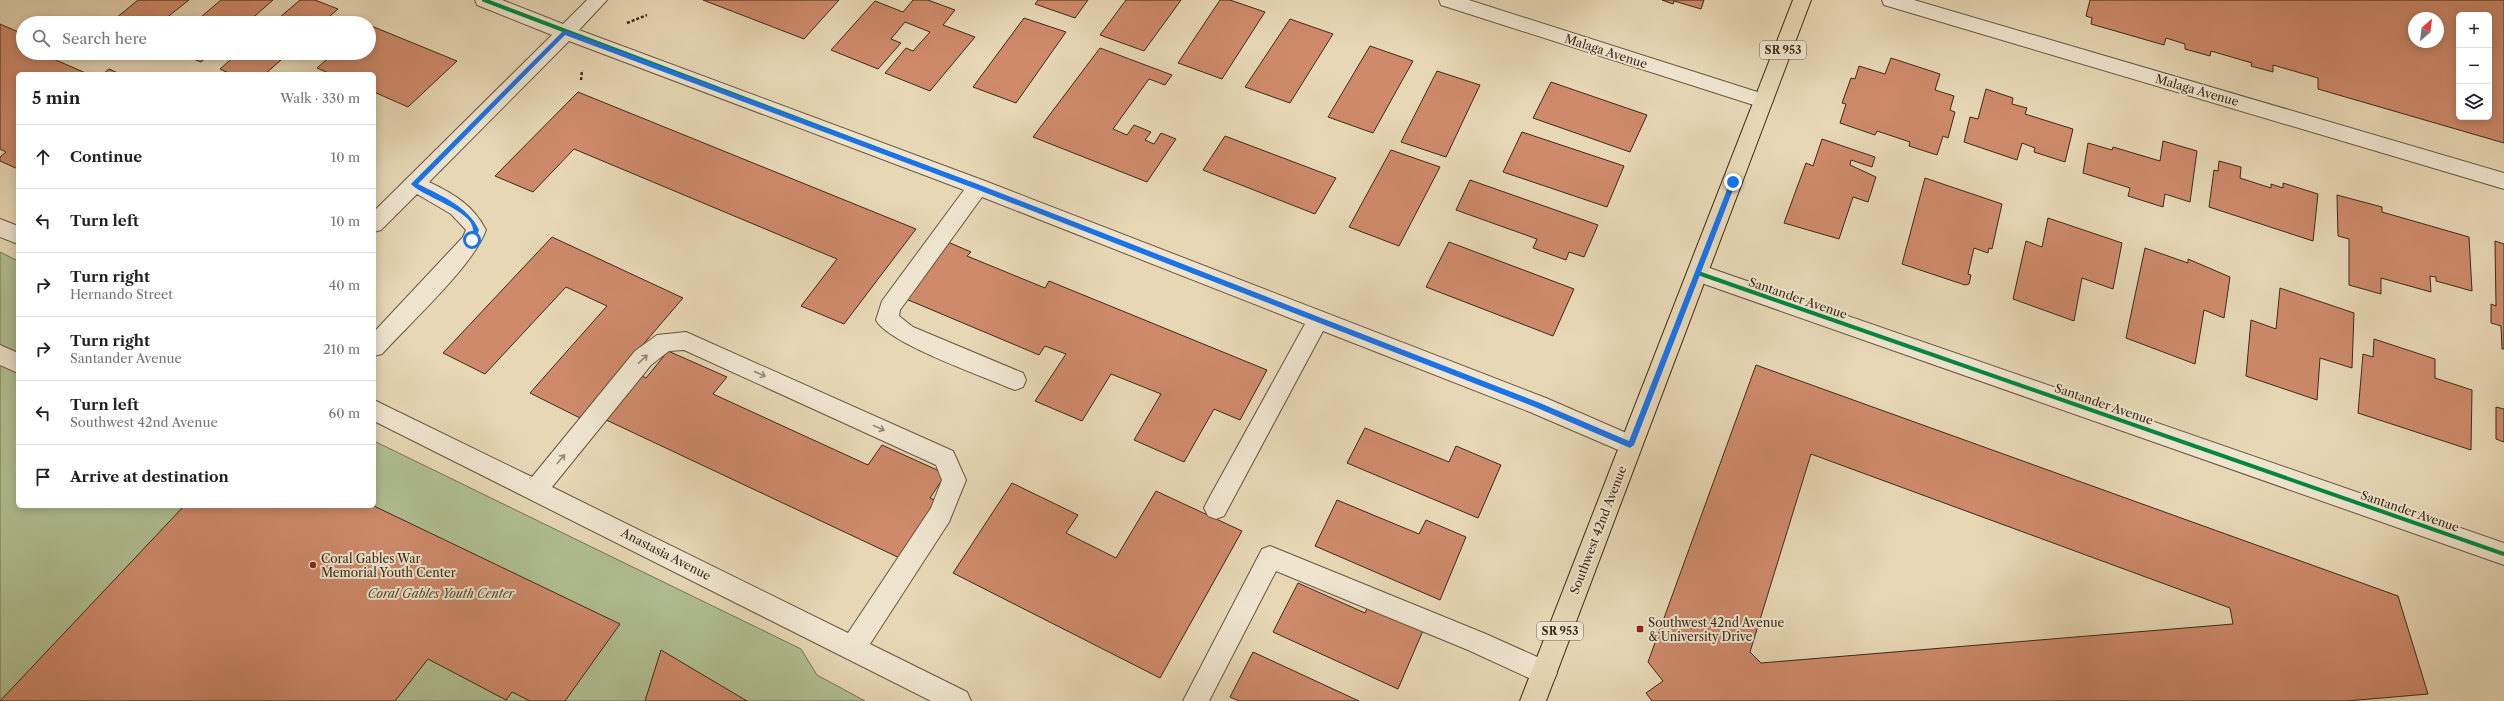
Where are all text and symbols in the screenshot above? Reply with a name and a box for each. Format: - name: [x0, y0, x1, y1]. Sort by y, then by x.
- north arrow: [2408, 12, 2444, 48]
- map controls: [2456, 12, 2492, 120]
- button: +: [2456, 12, 2492, 48]
- search box: [16, 16, 376, 60]
- icon: search: [30, 27, 52, 49]
- text: Search here: [62, 29, 147, 48]
- street label: Malaga Avenue: [1563, 31, 1650, 72]
- road number: SR 953: [1760, 41, 1806, 59]
- button: −: [2456, 48, 2492, 84]
- street label: Malaga Avenue: [2154, 71, 2241, 109]
- button: layers: [2456, 84, 2492, 120]
- text: 5 min: [32, 88, 80, 108]
- text: Walk · 330 m: [280, 90, 360, 106]
- icon: ahead: [32, 146, 54, 168]
- text: Continue: [70, 147, 142, 166]
- text: 10 m: [331, 149, 360, 165]
- route end: [1724, 173, 1742, 191]
- icon: left: [32, 210, 54, 232]
- text: Turn left: [70, 211, 139, 230]
- text: 10 m: [331, 213, 360, 229]
- route start: [463, 231, 481, 249]
- text: Turn right: [70, 267, 150, 286]
- icon: right: [32, 274, 54, 296]
- street label: Santander Avenue: [1747, 274, 1850, 322]
- text: 40 m: [329, 277, 360, 293]
- text: Hernando Street: [70, 286, 173, 302]
- text: Turn right: [70, 331, 150, 350]
- icon: right: [32, 338, 54, 360]
- text: 210 m: [323, 341, 360, 357]
- text: Santander Avenue: [70, 350, 182, 366]
- one-way arrow: [638, 354, 649, 363]
- one-way arrow: [754, 371, 766, 378]
- street label: Santander Avenue: [2053, 380, 2156, 428]
- text: Turn left: [70, 395, 139, 414]
- icon: left: [32, 402, 54, 424]
- text: 60 m: [329, 405, 360, 421]
- text: Southwest 42nd Avenue: [70, 414, 218, 430]
- one-way arrow: [872, 425, 884, 432]
- one-way arrow: [556, 453, 565, 464]
- street label: Southwest 42nd Avenue: [1567, 463, 1630, 596]
- icon: arrive: [32, 466, 54, 488]
- text: Arrive at destination: [70, 467, 229, 486]
- street label: Santander Avenue: [2359, 487, 2462, 535]
- street label: Anastasia Avenue: [618, 524, 714, 583]
- place label: Coral Gables War Memorial Youth Center: [321, 551, 456, 580]
- marker: Coral Gables War Memorial Youth Center: [308, 560, 318, 570]
- park label: Coral Gables Youth Center: [368, 586, 516, 601]
- place label: Southwest 42nd Avenue & University Drive: [1648, 615, 1785, 644]
- road number: SR 953: [1537, 622, 1583, 640]
- marker: Southwest 42nd Avenue & University Drive: [1635, 624, 1645, 634]

